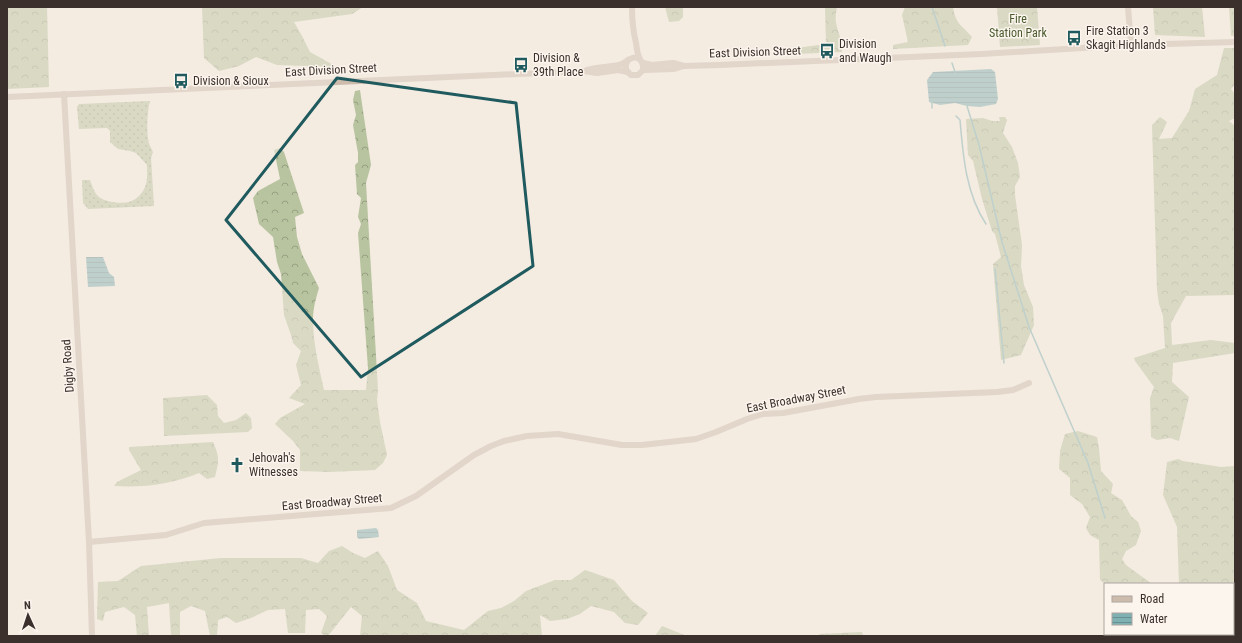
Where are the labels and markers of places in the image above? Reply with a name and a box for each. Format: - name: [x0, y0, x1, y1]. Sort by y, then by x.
- place label: Fire Station 3 Skagit Highlands: [1086, 24, 1166, 52]
- bus stop icon: Fire Station 3 Skagit Highlands: [1065, 29, 1083, 47]
- place label: Division and Waugh: [839, 37, 892, 65]
- bus stop icon: Division and Waugh: [818, 42, 836, 60]
- place label: Division & 39th Place: [533, 51, 584, 79]
- bus stop icon: Division & 39th Place: [512, 56, 530, 74]
- bus stop icon: Division & Sioux: [172, 72, 190, 90]
- place label: Division & Sioux: [193, 74, 269, 88]
- place label: Jehovah's Witnesses: [249, 451, 298, 479]
- church icon: Jehovah's Witnesses: [228, 456, 246, 474]

